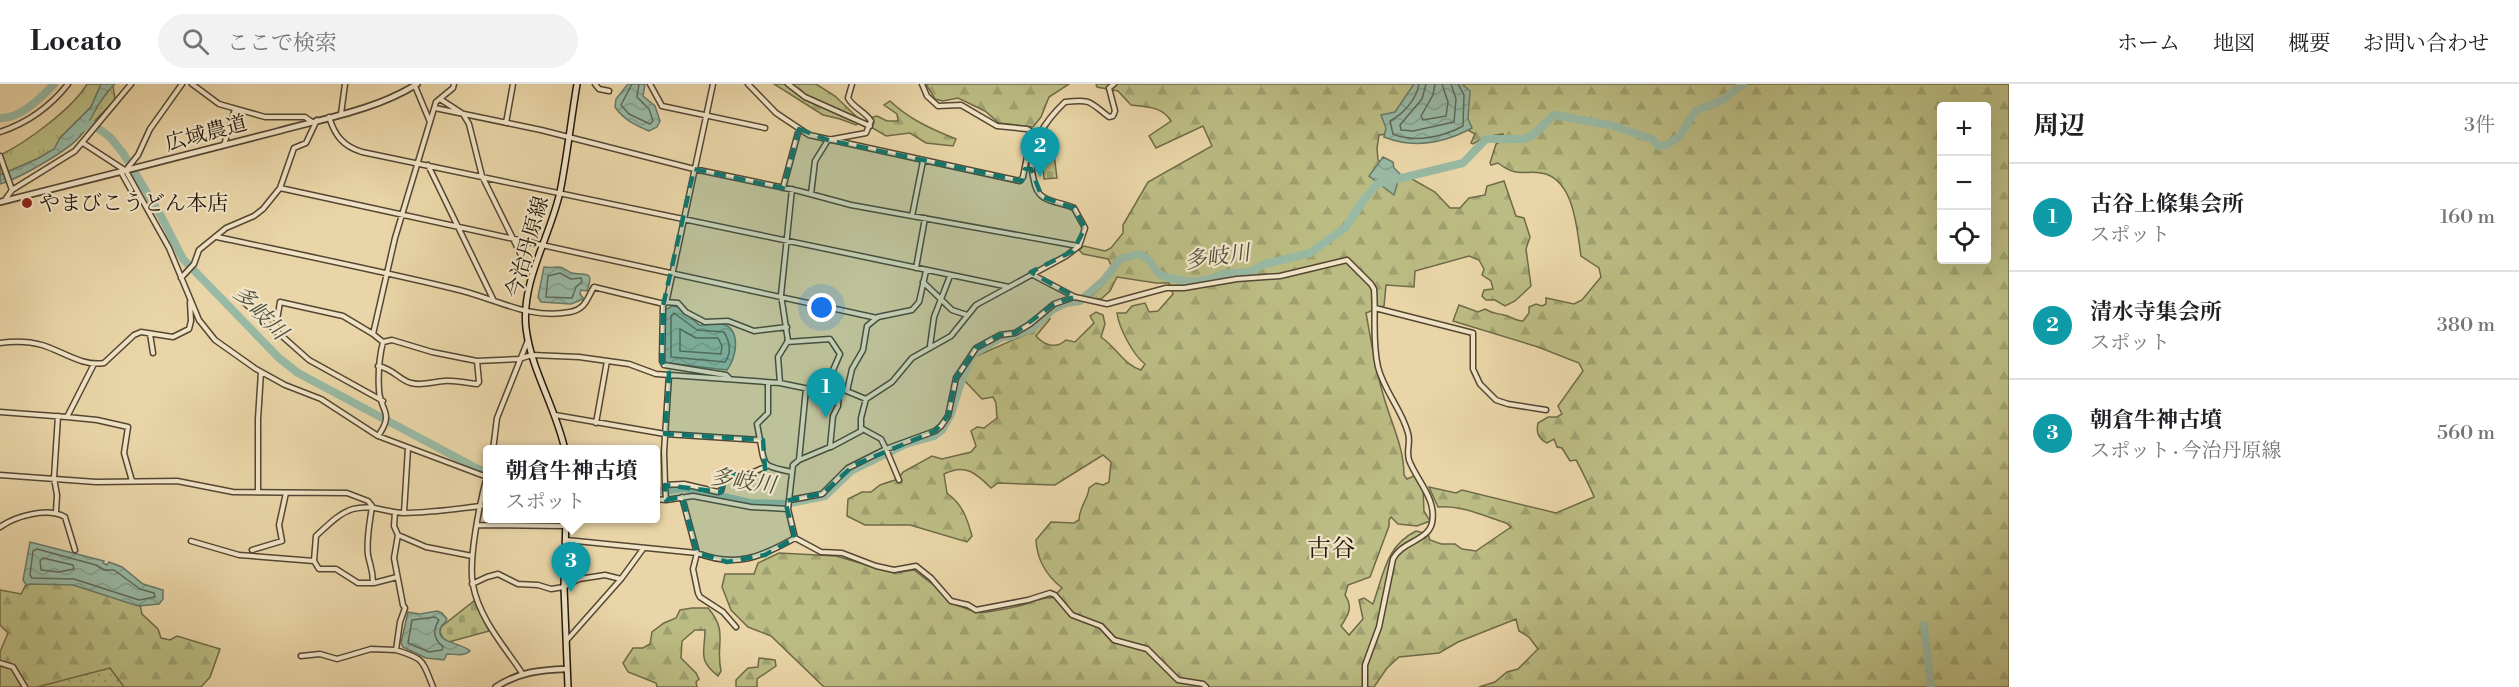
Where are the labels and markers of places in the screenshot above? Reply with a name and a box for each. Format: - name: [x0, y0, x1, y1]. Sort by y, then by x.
- pin: 2: [1020, 128, 1060, 177]
- place label: やまびこうどん本店: [39, 191, 228, 217]
- marker: やまびこうどん本店: [20, 196, 34, 210]
- pin: 1: [806, 368, 846, 418]
- pin: 3: [552, 542, 590, 592]

